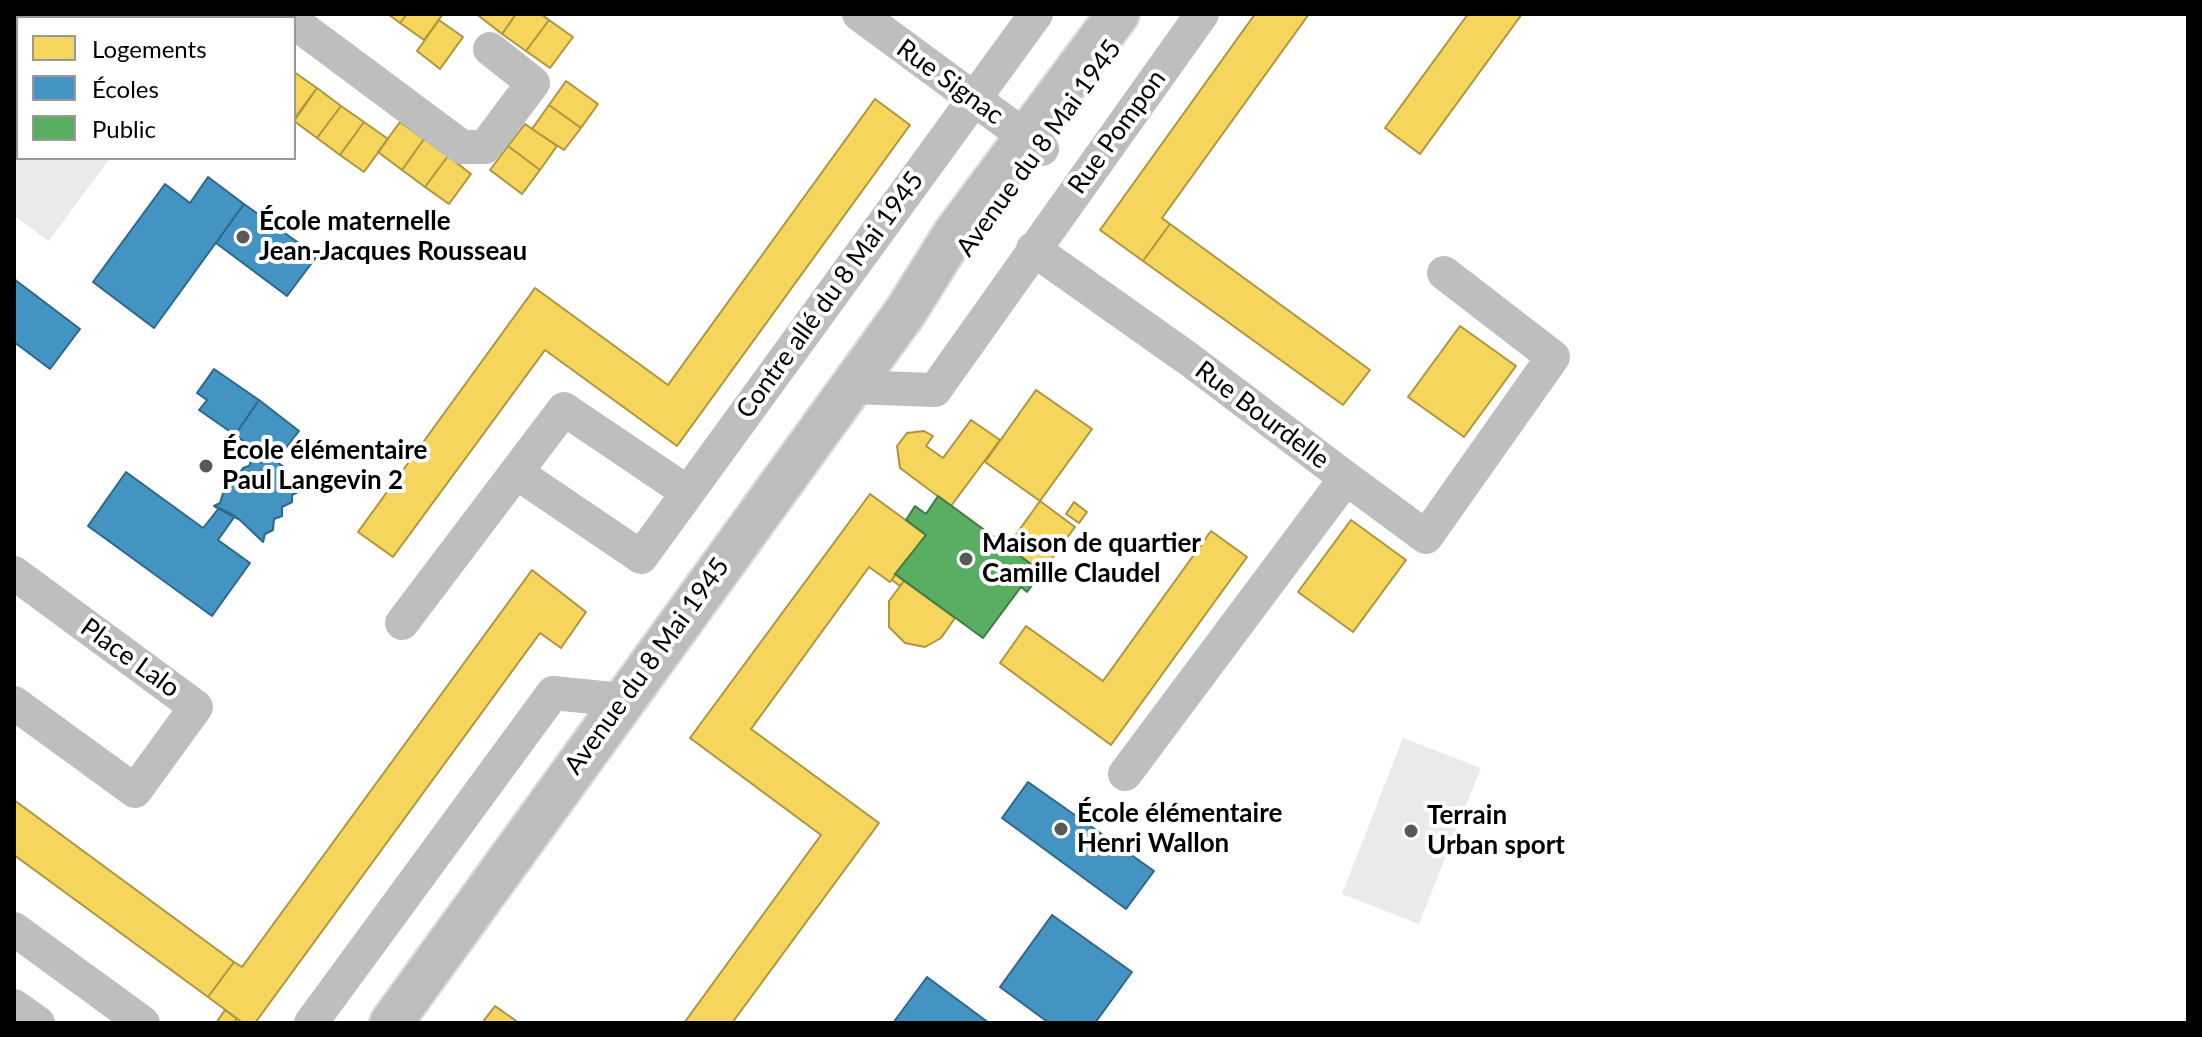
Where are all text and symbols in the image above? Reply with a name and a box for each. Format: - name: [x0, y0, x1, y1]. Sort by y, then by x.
- legend: [16, 16, 296, 160]
- street label: Rue Signac: [891, 33, 1009, 131]
- text: Logements: [92, 34, 207, 63]
- street label: Avenue du 8 Mai 1945: [950, 34, 1128, 262]
- street label: Rue Pompon: [1062, 64, 1172, 200]
- text: Écoles: [92, 74, 159, 103]
- text: Public: [92, 114, 156, 143]
- street label: Contre allé du 8 Mai 1945: [730, 165, 930, 425]
- place label: École maternelle Jean-Jacques Rousseau: [259, 206, 527, 268]
- marker: École maternelle Jean-Jacques Rousseau: [234, 228, 252, 246]
- street label: Rue Bourdelle: [1189, 354, 1335, 476]
- place label: École élémentaire Paul Langevin 2: [222, 435, 427, 496]
- marker: École élémentaire Paul Langevin 2: [197, 457, 215, 475]
- place label: Maison de quartier Camille Claudel: [982, 528, 1201, 590]
- marker: Maison de quartier Camille Claudel: [957, 550, 975, 568]
- street label: Avenue du 8 Mai 1945: [558, 552, 736, 780]
- street label: Place Lalo: [75, 612, 185, 704]
- place label: École élémentaire Henri Wallon: [1077, 798, 1282, 860]
- place label: Terrain Urban sport: [1427, 800, 1565, 862]
- marker: École élémentaire Henri Wallon: [1052, 820, 1070, 838]
- marker: Terrain Urban sport: [1402, 822, 1420, 840]

